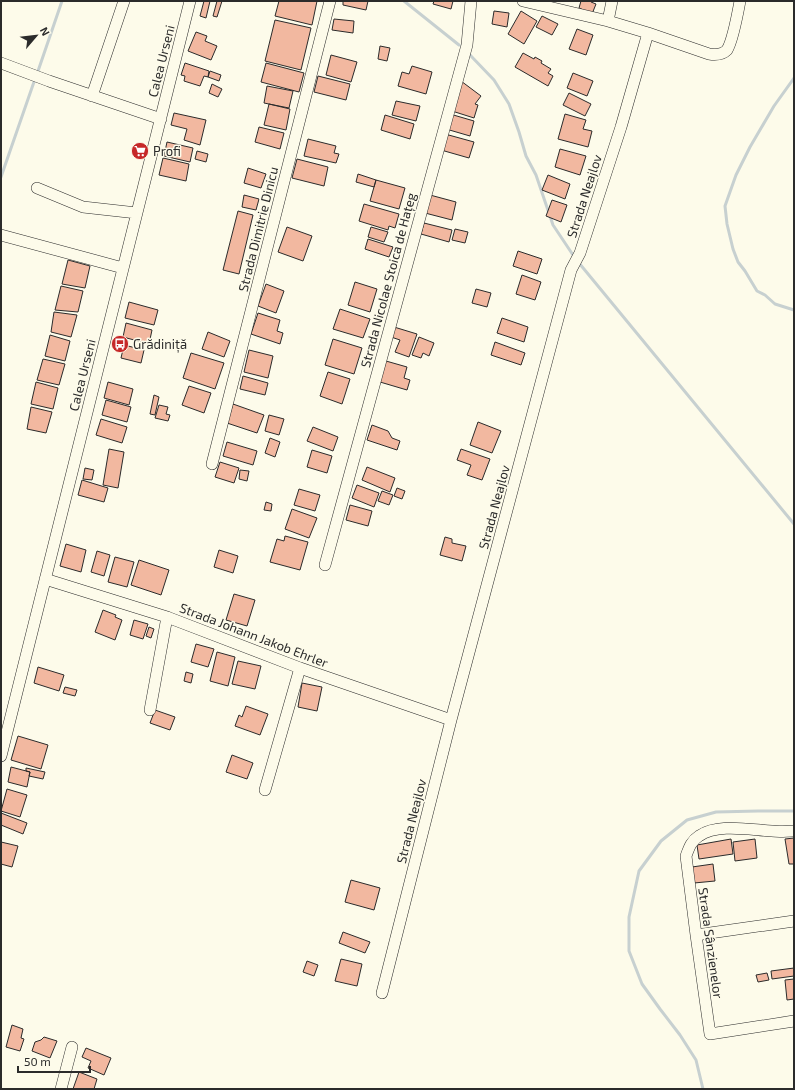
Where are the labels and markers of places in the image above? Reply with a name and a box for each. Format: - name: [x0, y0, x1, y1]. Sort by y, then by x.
- supermarket icon: Profi: [130, 141, 150, 161]
- place label: Profi: [153, 143, 181, 159]
- bus stop icon: Grădiniță: [110, 334, 130, 354]
- place label: Grădiniță: [133, 336, 187, 353]

